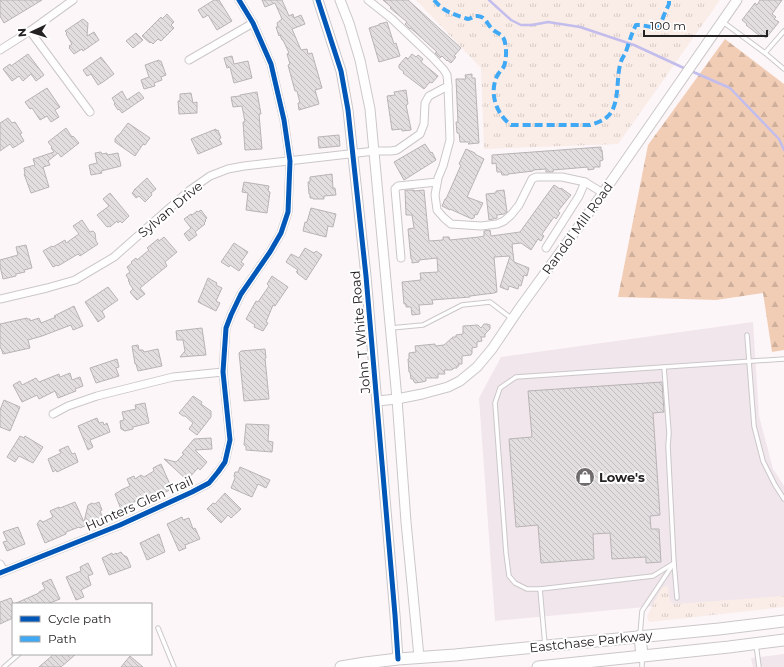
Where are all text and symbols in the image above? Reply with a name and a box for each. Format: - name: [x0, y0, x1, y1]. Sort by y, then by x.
- north arrow: [12, 12, 52, 52]
- scale bar: [644, 12, 767, 38]
- text: 100 m: [650, 18, 686, 33]
- text: N: [15, 28, 29, 38]
- street label: Sylvan Drive: [135, 177, 206, 241]
- street label: Randol Mill Road: [538, 179, 616, 277]
- street label: John T White Road: [347, 270, 373, 395]
- shop icon: Lowe's: [574, 466, 596, 488]
- place label: Lowe's: [599, 469, 645, 485]
- street label: Hunters Glen Trail: [83, 472, 195, 534]
- legend: [12, 603, 152, 655]
- text: Cycle path: [48, 611, 111, 626]
- street label: Eastchase Parkway: [529, 626, 654, 655]
- text: Path: [48, 631, 77, 646]

